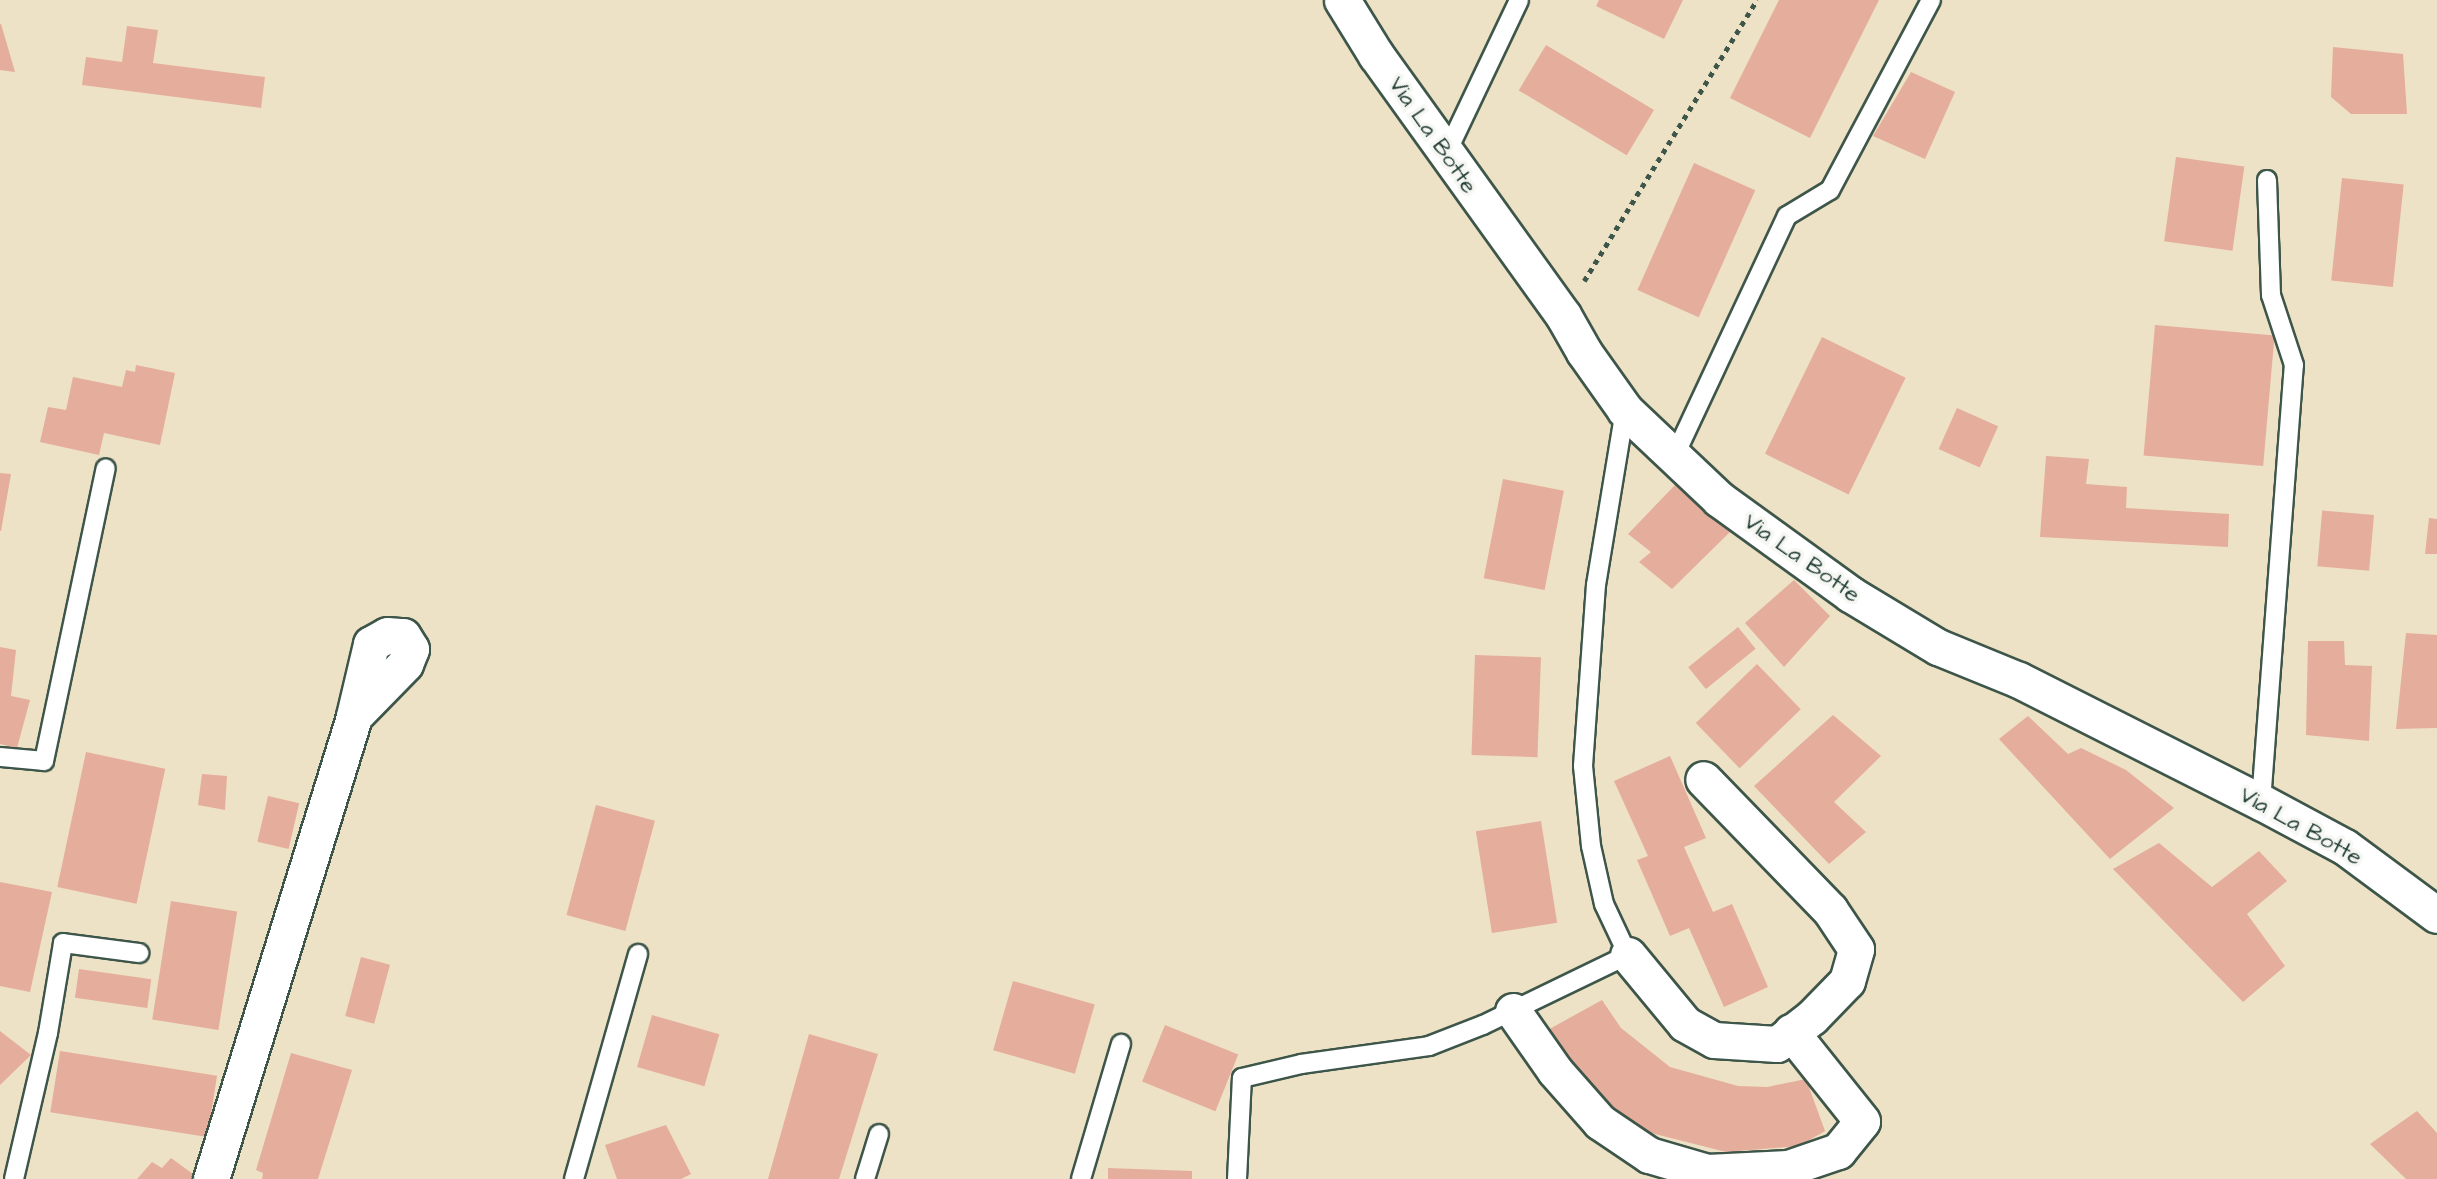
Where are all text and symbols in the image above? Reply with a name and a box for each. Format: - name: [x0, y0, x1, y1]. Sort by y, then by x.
- street label: Via La Botte: [1383, 71, 1483, 199]
- street label: Via La Botte: [1738, 508, 1866, 608]
- street label: Via La Botte: [2235, 781, 2367, 871]

